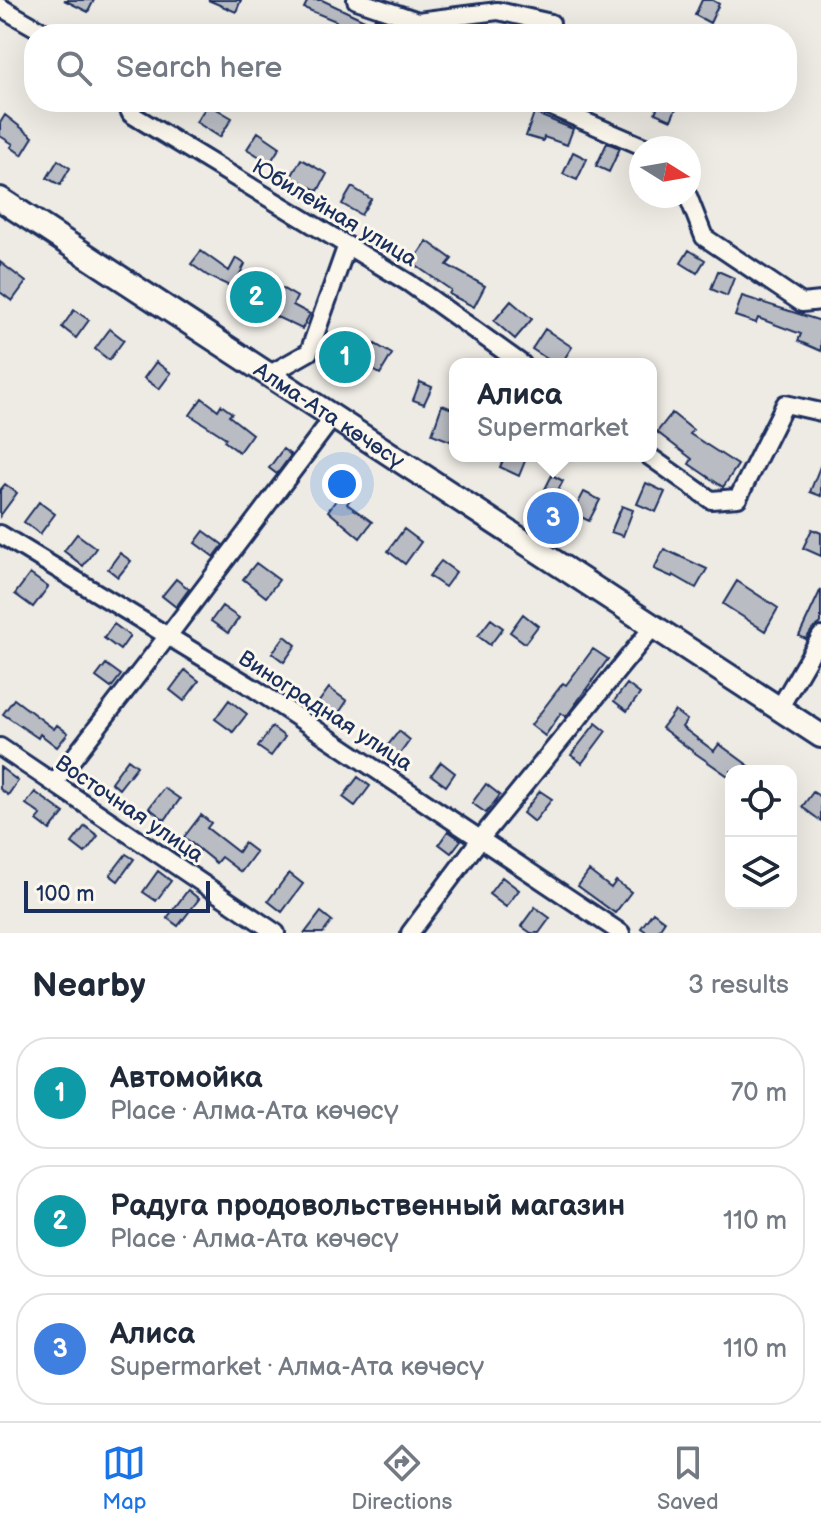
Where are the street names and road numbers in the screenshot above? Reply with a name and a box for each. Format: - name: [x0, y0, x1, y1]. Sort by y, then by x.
- street label: Юбилейная улица: [247, 153, 422, 273]
- street label: Алма-Ата көчөсү: [248, 356, 409, 475]
- street label: Виноградная улица: [233, 645, 417, 778]
- street label: Восточная улица: [50, 750, 209, 869]

